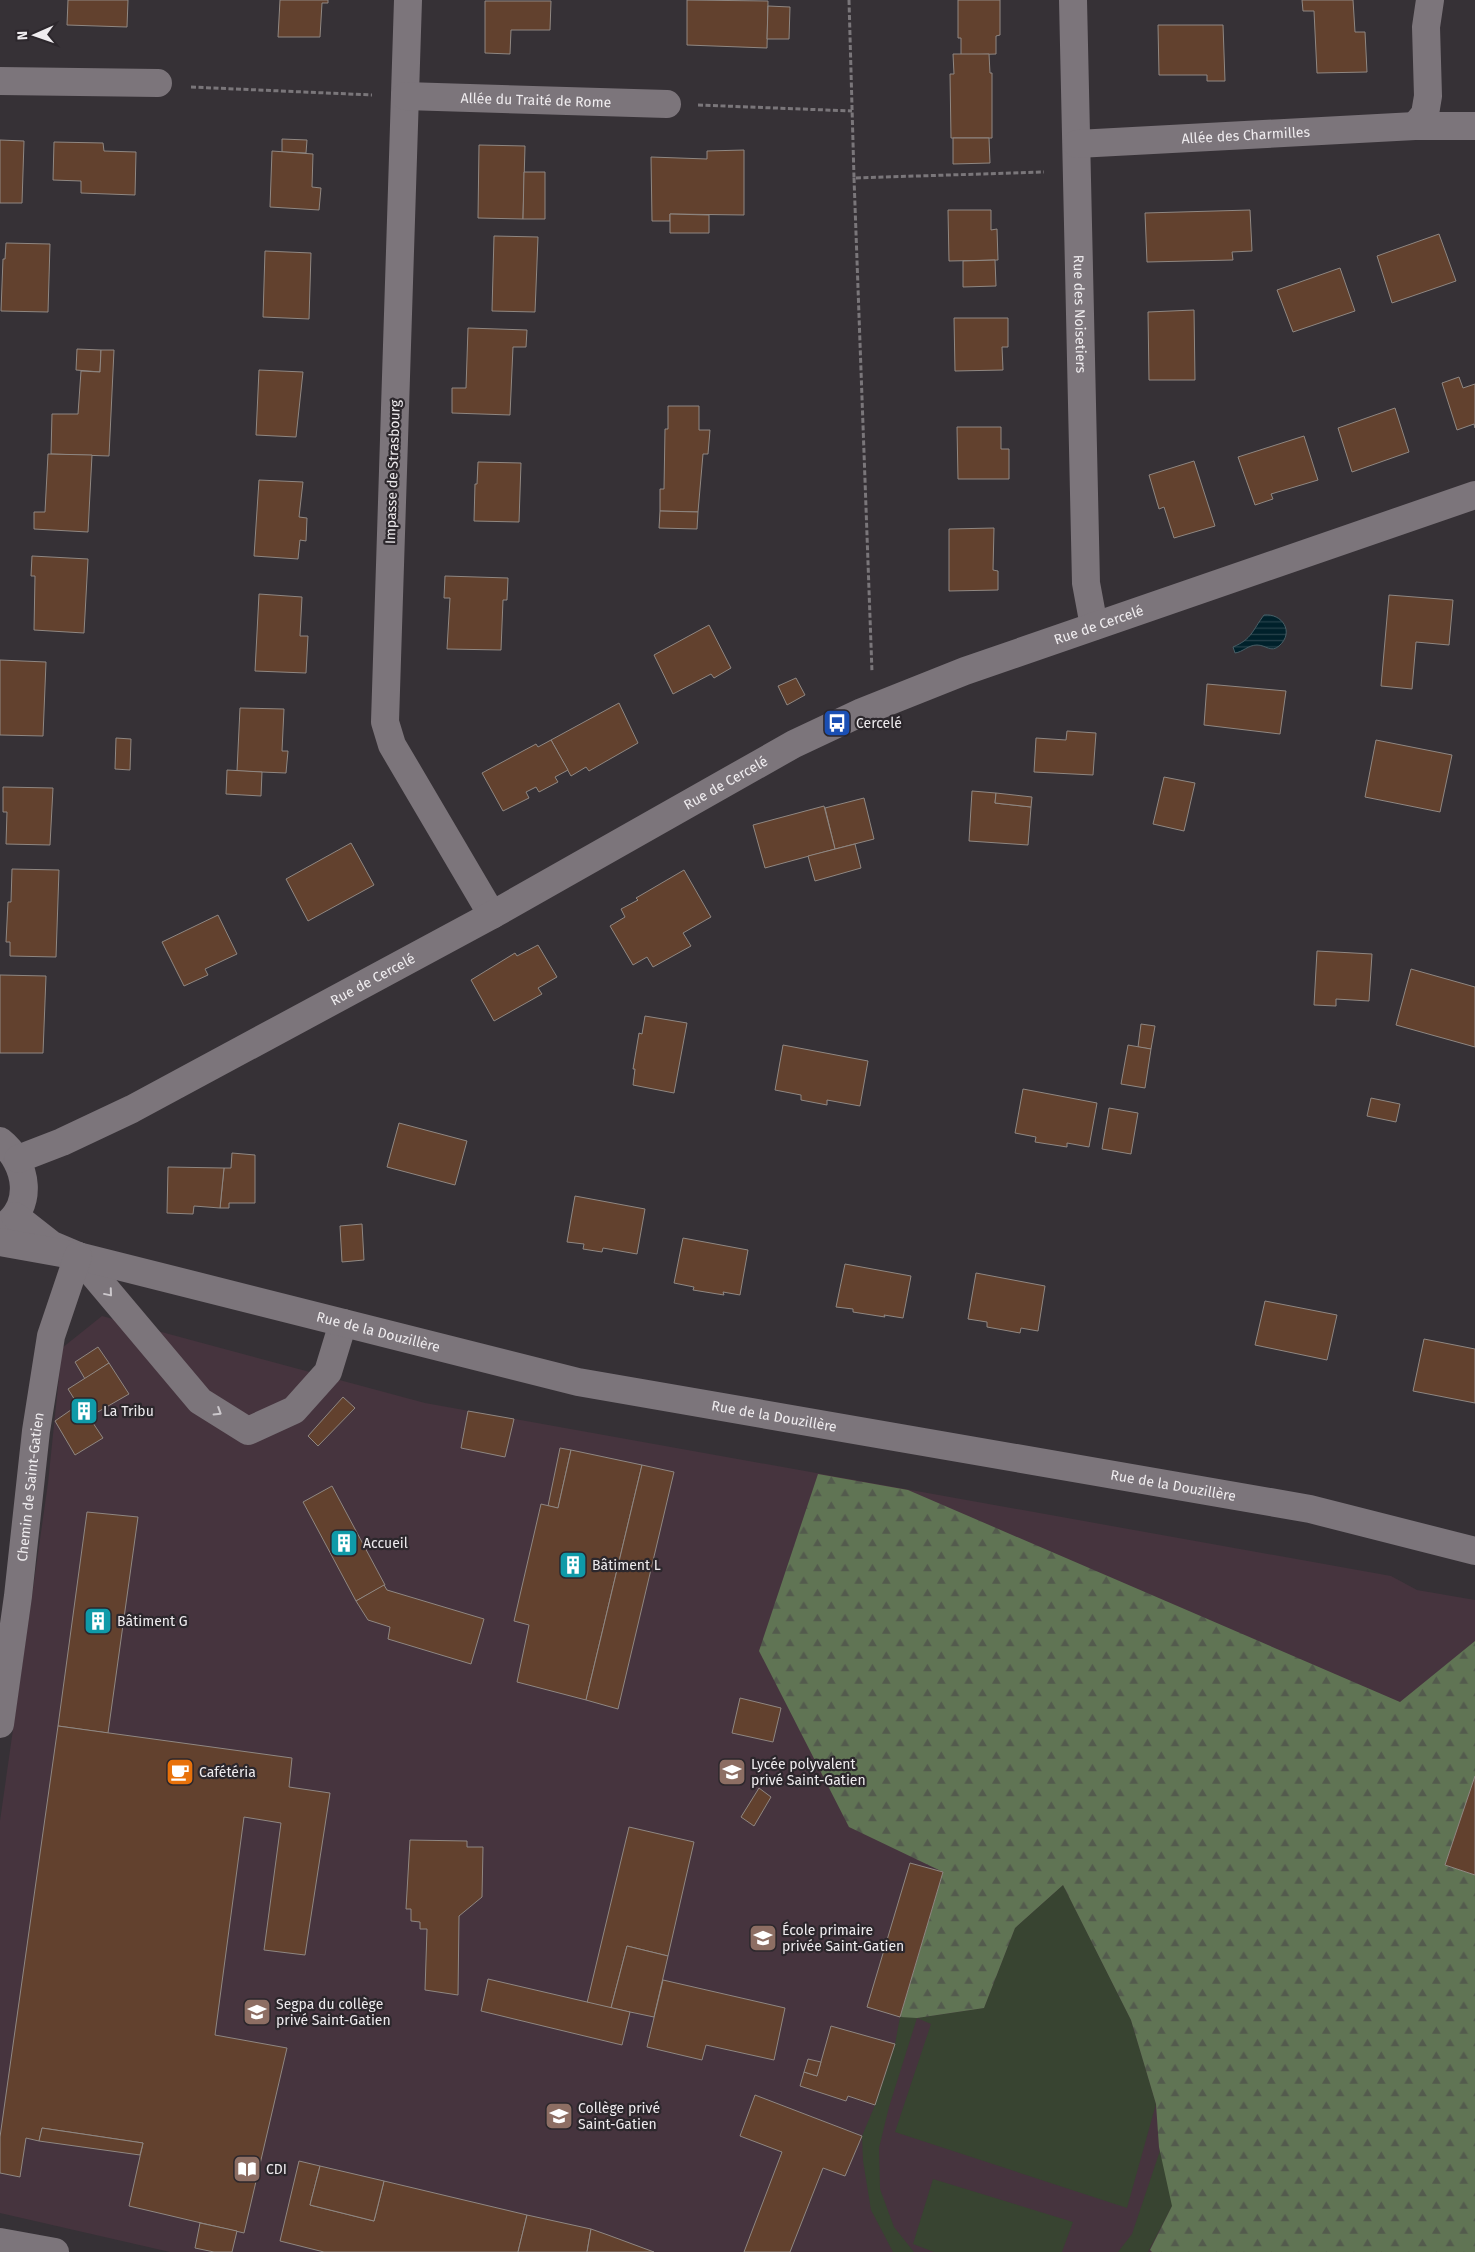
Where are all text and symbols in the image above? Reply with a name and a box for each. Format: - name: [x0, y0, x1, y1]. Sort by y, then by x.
- north arrow: [10, 10, 60, 60]
- text: N: [14, 30, 31, 40]
- street label: Allée du Traité de Rome: [460, 89, 612, 111]
- street label: Allée des Charmilles: [1181, 123, 1311, 147]
- street label: Rue des Noisetiers: [1070, 254, 1090, 374]
- street label: Impasse de Strasbourg: [382, 399, 404, 545]
- street label: Rue de Cercelé: [1052, 602, 1146, 648]
- bus stop icon: Cercelé: [822, 708, 852, 738]
- place label: Cercelé: [856, 715, 902, 732]
- street label: Rue de Cercelé: [681, 752, 771, 813]
- street label: Rue de Cercelé: [327, 950, 418, 1009]
- one-way arrow: [104, 1287, 112, 1296]
- street label: Rue de la Douzillère: [315, 1308, 442, 1355]
- building icon: La Tribu: [69, 1396, 99, 1426]
- street label: Rue de la Douzillère: [710, 1397, 838, 1435]
- place label: La Tribu: [103, 1403, 154, 1420]
- one-way arrow: [213, 1406, 222, 1416]
- street label: Chemin de Saint-Gatien: [13, 1411, 47, 1562]
- street label: Rue de la Douzillère: [1109, 1466, 1237, 1505]
- building icon: Accueil: [329, 1528, 359, 1558]
- place label: Accueil: [363, 1535, 408, 1552]
- building icon: Bâtiment L: [558, 1550, 588, 1580]
- place label: Bâtiment L: [592, 1557, 661, 1574]
- building icon: Bâtiment G: [83, 1606, 113, 1636]
- place label: Bâtiment G: [117, 1613, 188, 1630]
- place label: Lycée polyvalent privé Saint-Gatien: [751, 1756, 866, 1789]
- cafe icon: Cafétéria: [165, 1757, 195, 1787]
- school or university icon: Lycée polyvalent privé Saint-Gatien: [717, 1757, 747, 1787]
- place label: Cafétéria: [199, 1764, 256, 1781]
- place label: École primaire privée Saint-Gatien: [782, 1921, 904, 1955]
- school or university icon: École primaire privée Saint-Gatien: [748, 1923, 778, 1953]
- place label: Segpa du collège privé Saint-Gatien: [276, 1996, 391, 2029]
- school or university icon: Segpa du collège privé Saint-Gatien: [242, 1997, 272, 2027]
- place label: Collège privé Saint-Gatien: [578, 2100, 660, 2133]
- school or university icon: Collège privé Saint-Gatien: [544, 2101, 574, 2131]
- library icon: CDI: [232, 2154, 262, 2184]
- place label: CDI: [266, 2161, 287, 2178]

